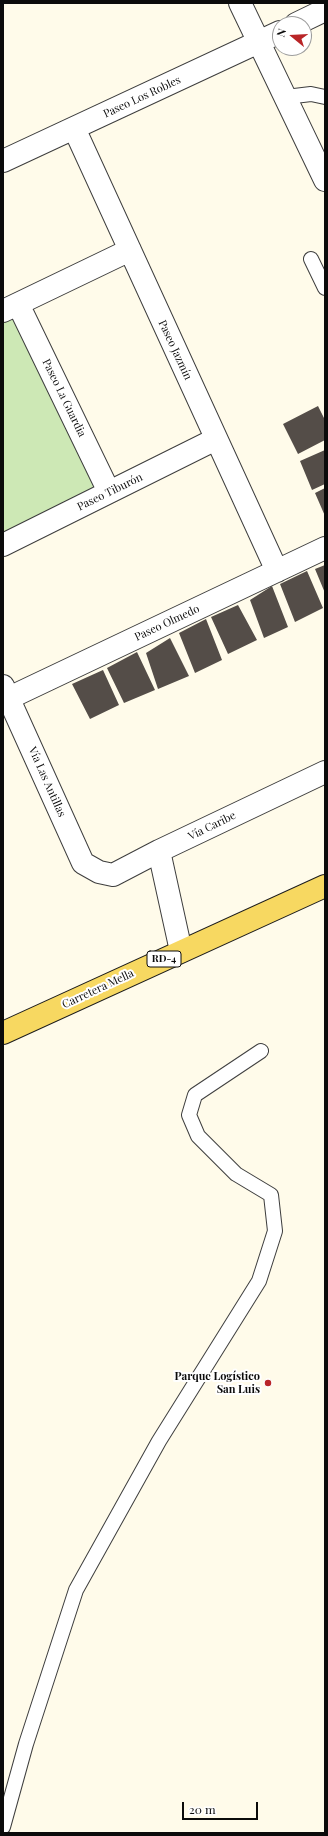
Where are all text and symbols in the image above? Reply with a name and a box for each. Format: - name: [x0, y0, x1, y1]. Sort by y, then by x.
- north arrow: [272, 16, 312, 56]
- text: N: [273, 26, 289, 39]
- street label: Paseo Los Robles: [101, 73, 183, 121]
- street label: Paseo Jazmín: [155, 318, 195, 382]
- street label: Paseo La Guardia: [39, 357, 89, 439]
- street label: Paseo Tiburón: [75, 471, 145, 513]
- street label: Paseo Olmedo: [132, 602, 202, 644]
- street label: Vía Las Antillas: [26, 745, 68, 819]
- street label: Vía Caribe: [186, 809, 238, 843]
- road number: RD-4: [147, 951, 181, 967]
- street label: Carretera Mella: [60, 967, 136, 1011]
- place label: Parque Logístico San Luis: [175, 1370, 260, 1396]
- marker: Parque Logístico San Luis: [263, 1378, 273, 1388]
- scale bar: [184, 1794, 260, 1820]
- text: 20 m: [189, 1801, 216, 1817]

